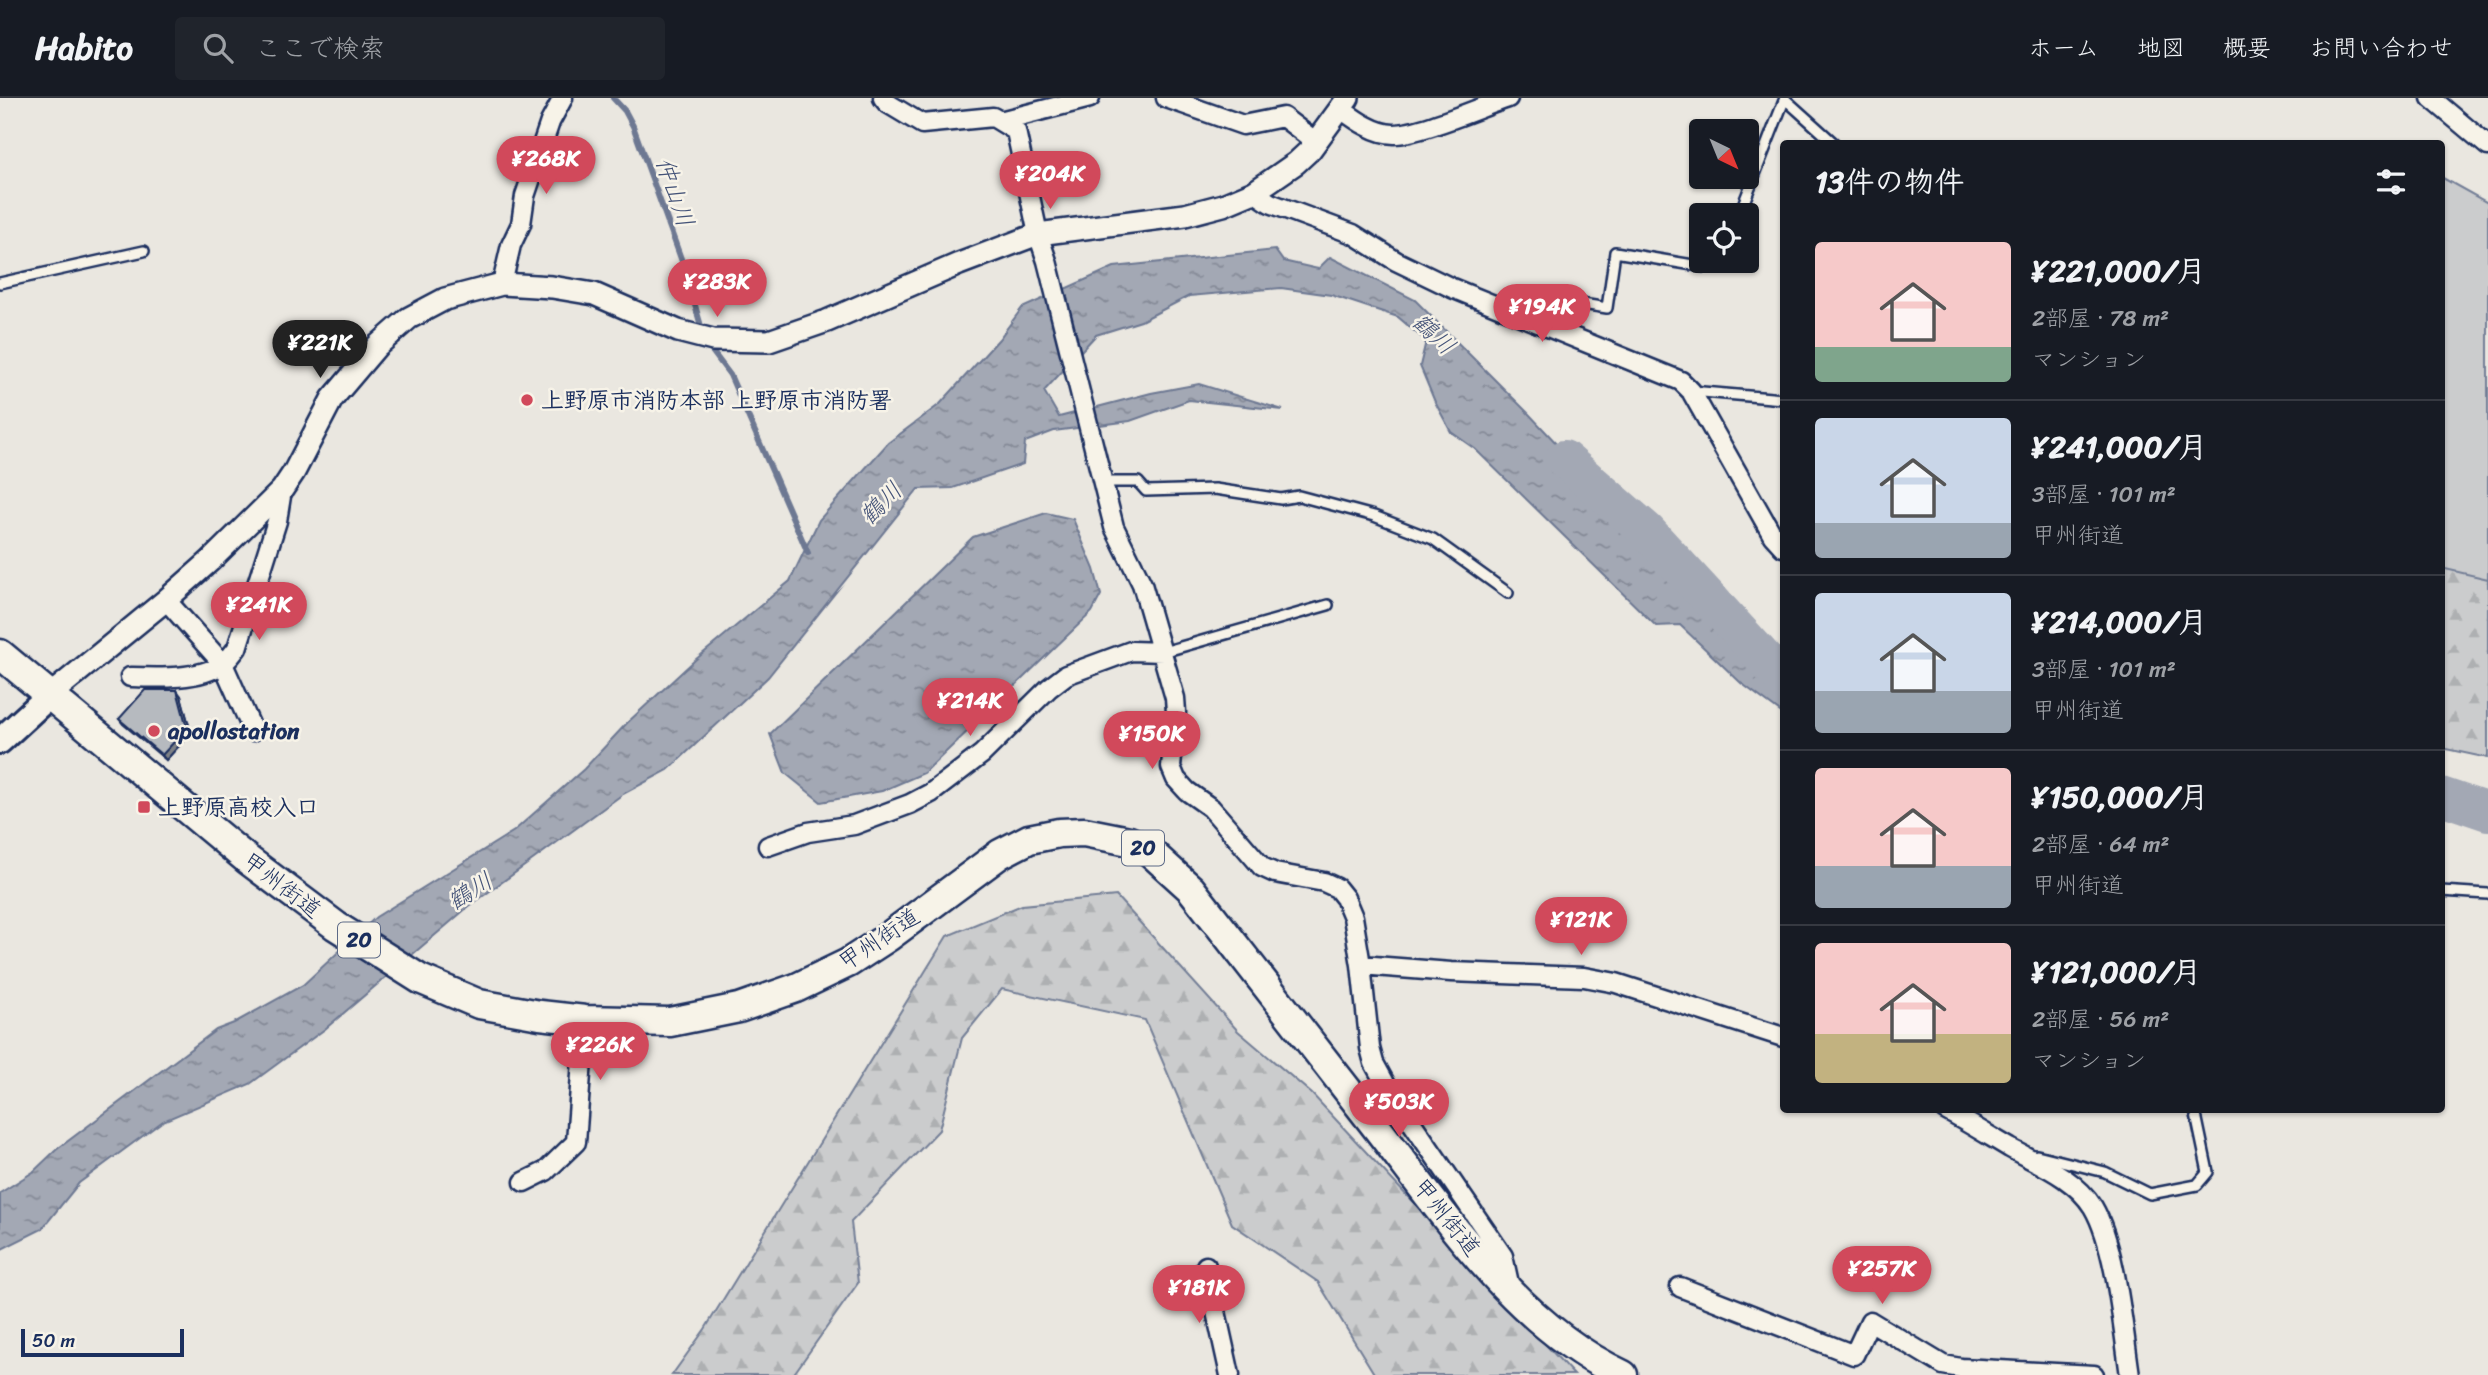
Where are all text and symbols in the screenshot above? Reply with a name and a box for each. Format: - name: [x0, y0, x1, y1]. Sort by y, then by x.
- search box: [175, 17, 665, 80]
- text: Habito: [35, 19, 133, 77]
- text: ここで検索: [255, 25, 385, 71]
- text: ホーム: [2028, 27, 2099, 69]
- text: 地図: [2137, 27, 2185, 69]
- text: 概要: [2223, 27, 2271, 69]
- text: お問い合わせ: [2309, 27, 2453, 69]
- icon: search: [199, 29, 237, 67]
- north arrow: [1689, 119, 1759, 189]
- map controls: [1689, 119, 1759, 273]
- pin: ¥268K: [497, 136, 595, 196]
- text: ¥268K: [513, 138, 579, 179]
- water label: 仲山川: [643, 151, 707, 233]
- pin: ¥204K: [1001, 152, 1099, 211]
- text: ¥204K: [1016, 153, 1084, 194]
- text: 13件の物件: [1815, 155, 1964, 209]
- icon: filters: [2372, 163, 2410, 201]
- button: locate: [1689, 203, 1759, 273]
- text: ¥221,000/月: [2032, 244, 2206, 298]
- pin: ¥283K: [668, 260, 766, 319]
- text: ¥283K: [684, 261, 750, 302]
- icon: home: [1871, 270, 1955, 354]
- pin: ¥194K: [1493, 285, 1591, 344]
- text: ¥194K: [1509, 286, 1575, 327]
- text: 2部屋 · 78 m²: [2032, 298, 2169, 339]
- water label: 鶴川: [1402, 302, 1466, 366]
- pin: ¥221K: [271, 320, 369, 380]
- text: ¥221K: [288, 322, 352, 363]
- text: マンション: [2032, 339, 2146, 380]
- place label: 上野原市消防本部 上野原市消防署: [541, 380, 892, 421]
- marker: 上野原市消防本部 上野原市消防署: [519, 392, 535, 408]
- text: ¥241,000/月: [2032, 420, 2207, 474]
- icon: home: [1871, 446, 1955, 530]
- water label: 鶴川: [849, 471, 913, 535]
- text: 3部屋 · 101 m²: [2032, 474, 2176, 515]
- text: 甲州街道: [2032, 515, 2124, 556]
- pin: ¥241K: [210, 582, 308, 642]
- text: ¥241K: [227, 584, 291, 625]
- text: ¥214,000/月: [2032, 595, 2207, 649]
- icon: home: [1871, 621, 1955, 705]
- text: 3部屋 · 101 m²: [2032, 649, 2176, 690]
- pin: ¥214K: [921, 678, 1019, 738]
- text: ¥214K: [938, 680, 1002, 721]
- text: 甲州街道: [2032, 690, 2124, 731]
- place label: apollostation: [167, 711, 300, 752]
- pin: ¥150K: [1103, 712, 1201, 771]
- text: ¥150K: [1119, 713, 1185, 754]
- marker: apollostation: [146, 723, 162, 739]
- text: ¥150,000/月: [2032, 770, 2209, 824]
- place label: 上野原高校入口: [158, 787, 319, 828]
- icon: home: [1871, 796, 1955, 880]
- marker: 上野原高校入口: [136, 799, 152, 815]
- text: 2部屋 · 64 m²: [2032, 824, 2170, 865]
- road number: 20: [1122, 830, 1164, 866]
- street label: 甲州街道: [233, 841, 331, 929]
- water label: 鶴川: [439, 860, 501, 922]
- text: 甲州街道: [2032, 865, 2124, 906]
- street label: 甲州街道: [830, 897, 929, 982]
- pin: ¥121K: [1532, 898, 1630, 957]
- text: ¥121K: [1551, 899, 1611, 940]
- road number: 20: [338, 922, 380, 958]
- text: ¥121,000/月: [2032, 945, 2202, 999]
- icon: home: [1871, 971, 1955, 1055]
- text: 2部屋 · 56 m²: [2032, 999, 2169, 1040]
- pin: ¥226K: [551, 1023, 649, 1082]
- text: ¥226K: [567, 1024, 633, 1065]
- text: マンション: [2032, 1040, 2146, 1081]
- pin: ¥503K: [1350, 1080, 1448, 1139]
- text: ¥503K: [1365, 1081, 1433, 1122]
- street label: 甲州街道: [1402, 1169, 1491, 1266]
- pin: ¥257K: [1833, 1246, 1931, 1306]
- text: ¥257K: [1848, 1248, 1916, 1289]
- pin: ¥181K: [1150, 1266, 1248, 1325]
- text: ¥181K: [1169, 1267, 1229, 1308]
- text: 50 m: [32, 1324, 75, 1357]
- scale bar: [21, 1326, 184, 1358]

